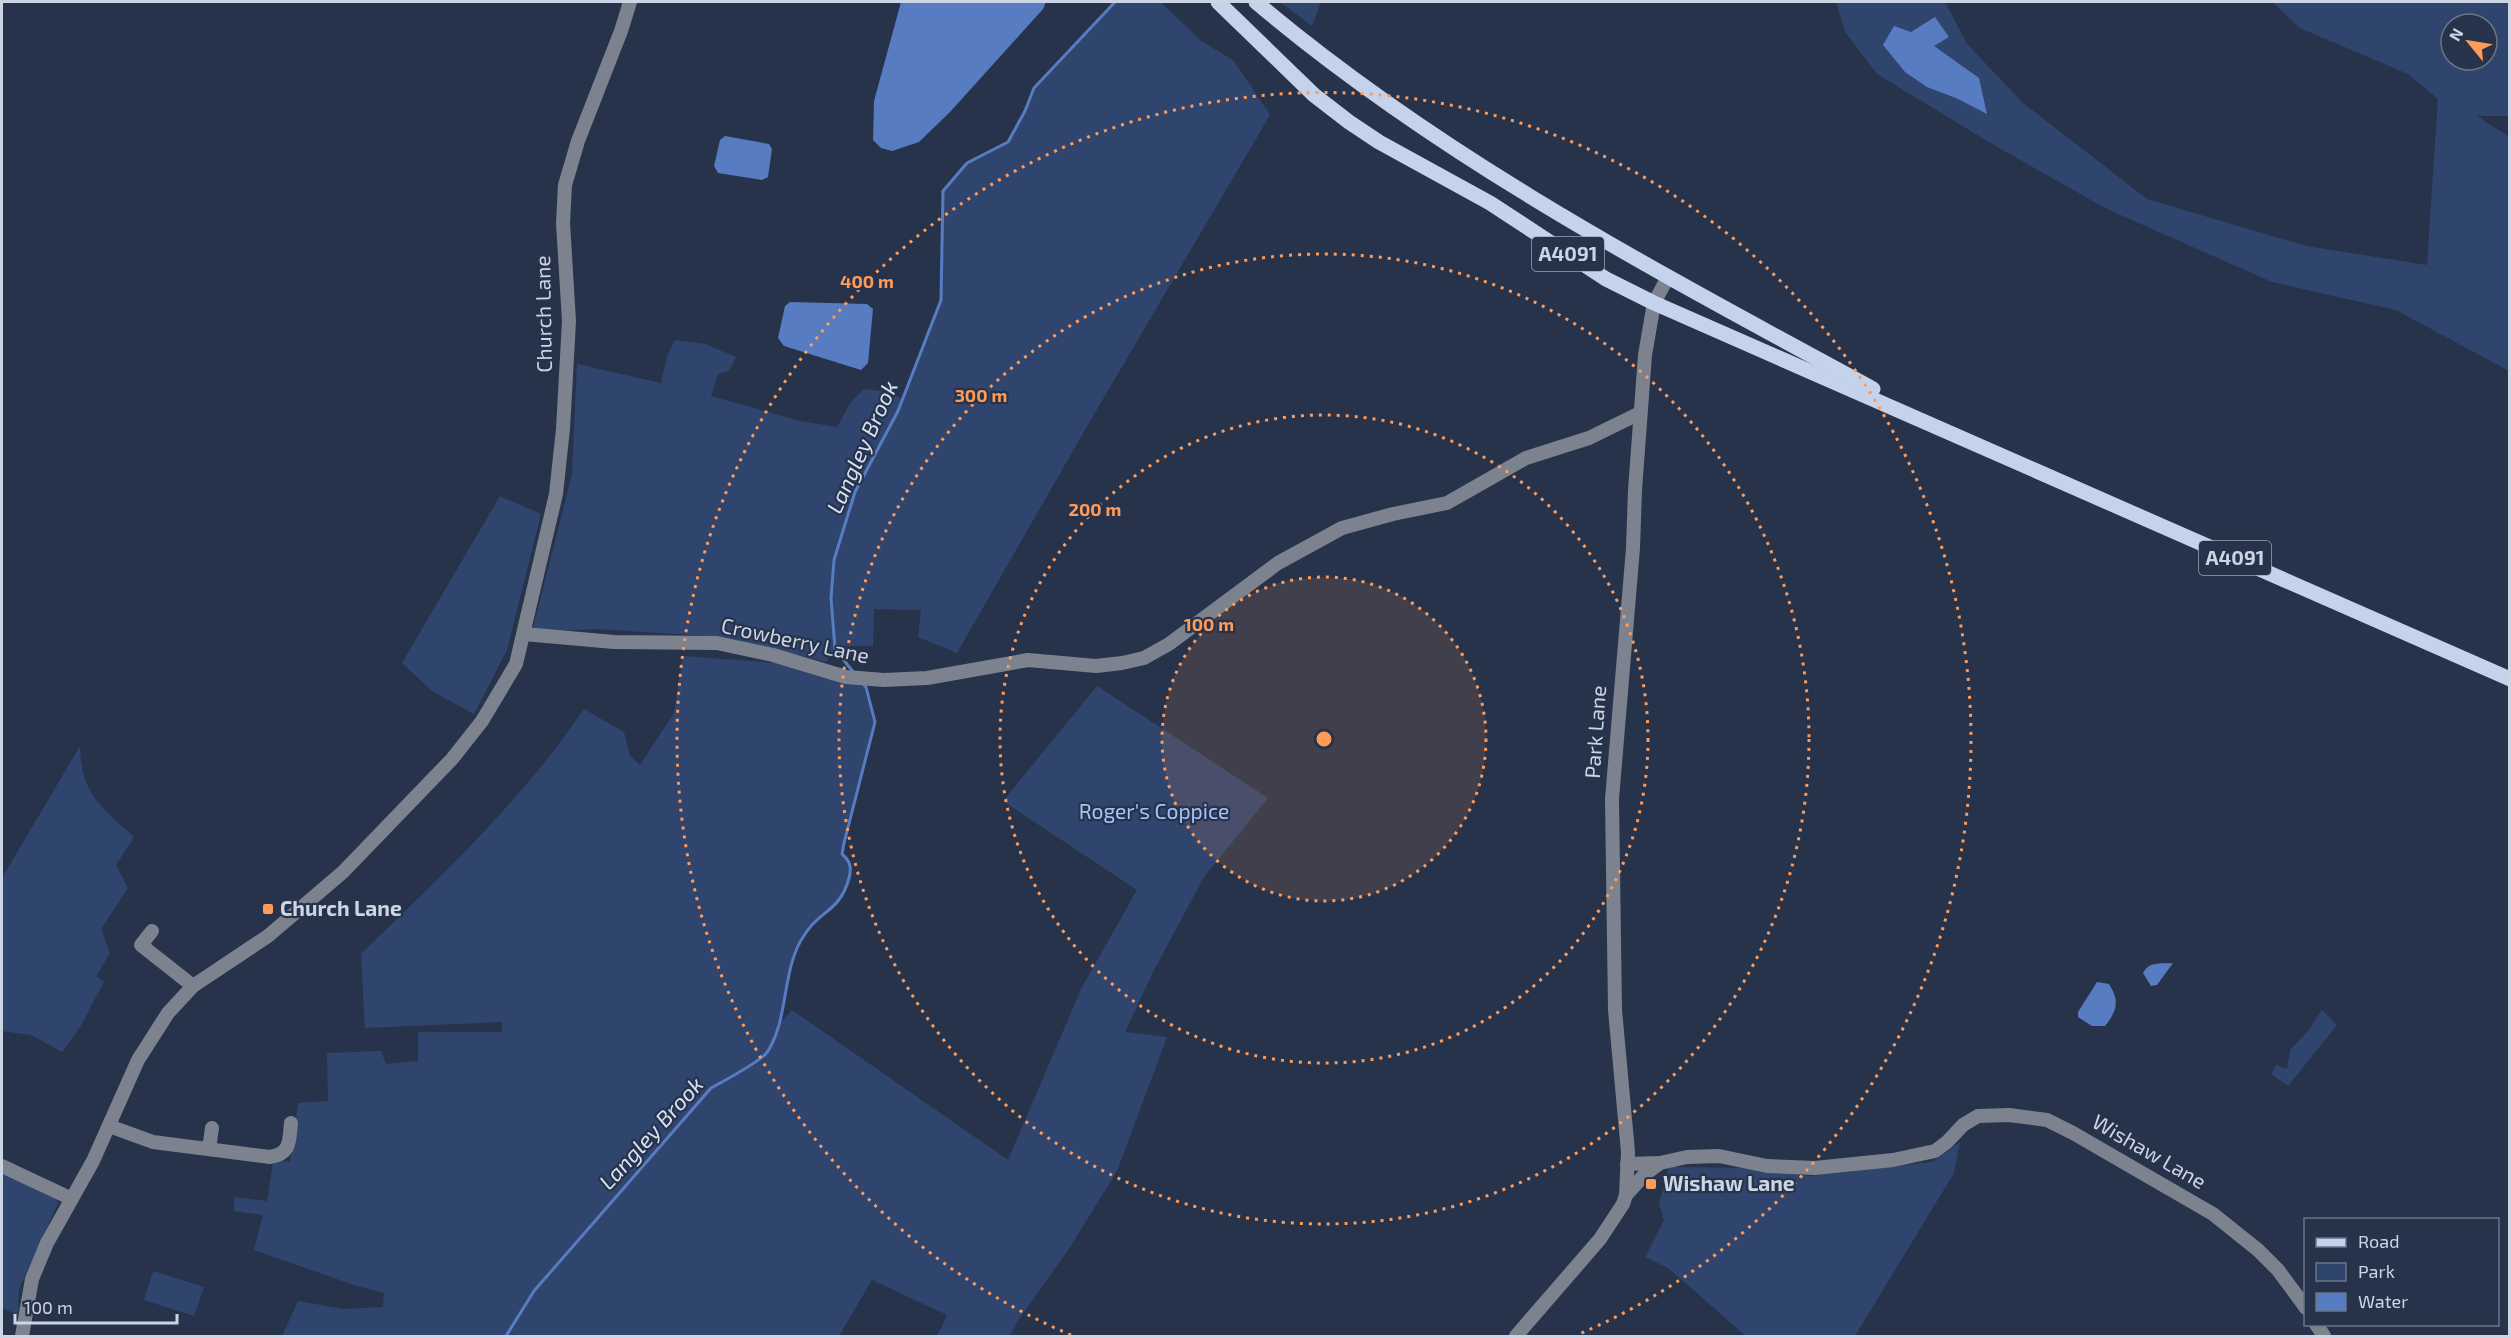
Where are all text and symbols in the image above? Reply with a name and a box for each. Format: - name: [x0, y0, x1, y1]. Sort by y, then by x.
- north arrow: [2439, 12, 2499, 72]
- text: N: [2444, 24, 2467, 44]
- road number: A4091: [1532, 237, 1604, 271]
- street label: Church Lane: [529, 255, 556, 373]
- text: 400 m: [840, 270, 894, 292]
- water label: Langley Brook: [820, 376, 903, 517]
- text: 300 m: [955, 384, 1007, 406]
- text: 200 m: [1069, 498, 1121, 520]
- road number: A4091: [2199, 541, 2271, 575]
- street label: Crowberry Lane: [719, 612, 872, 667]
- text: 100 m: [1184, 613, 1234, 635]
- street label: Park Lane: [1579, 685, 1610, 779]
- centre of rings: [1314, 729, 1334, 749]
- park label: Roger's Coppice: [1079, 798, 1229, 823]
- place label: Church Lane: [280, 895, 402, 920]
- marker: Church Lane: [261, 902, 275, 916]
- water label: Langley Brook: [593, 1071, 708, 1195]
- street label: Wishaw Lane: [2089, 1108, 2211, 1193]
- place label: Wishaw Lane: [1663, 1170, 1795, 1195]
- marker: Wishaw Lane: [1644, 1177, 1658, 1191]
- legend: [2304, 1218, 2499, 1326]
- text: Road: [2358, 1230, 2399, 1252]
- text: Park: [2358, 1260, 2395, 1282]
- scale bar: [15, 1287, 177, 1325]
- text: Water: [2358, 1290, 2408, 1312]
- text: 100 m: [24, 1296, 73, 1318]

